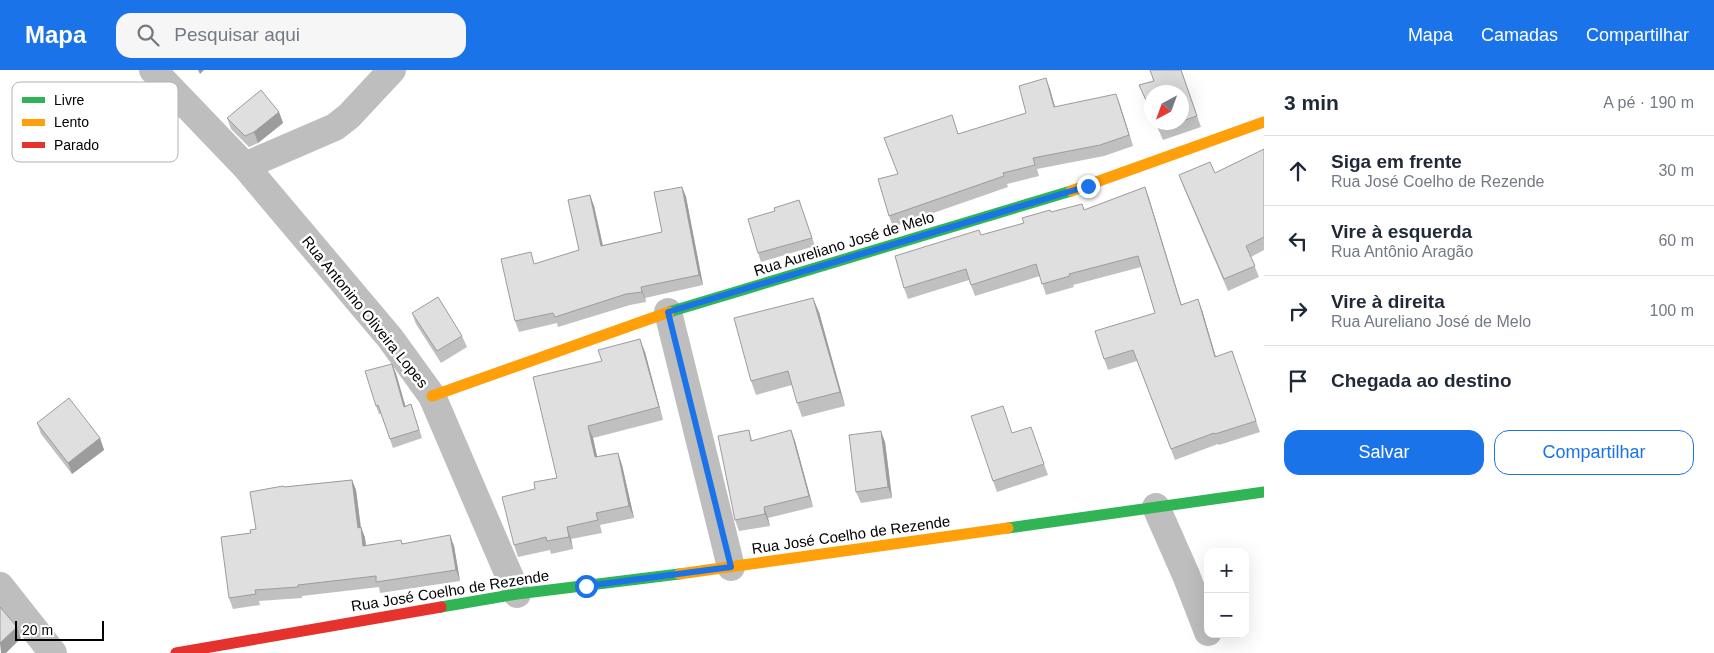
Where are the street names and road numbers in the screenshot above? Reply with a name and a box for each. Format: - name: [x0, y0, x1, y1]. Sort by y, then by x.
- street label: Rua Aureliano José de Melo: [752, 208, 936, 279]
- street label: Rua Antonino Oliveira Lopes: [299, 232, 432, 391]
- street label: Rua José Coelho de Rezende: [751, 512, 951, 557]
- street label: Rua José Coelho de Rezende: [350, 566, 550, 615]

